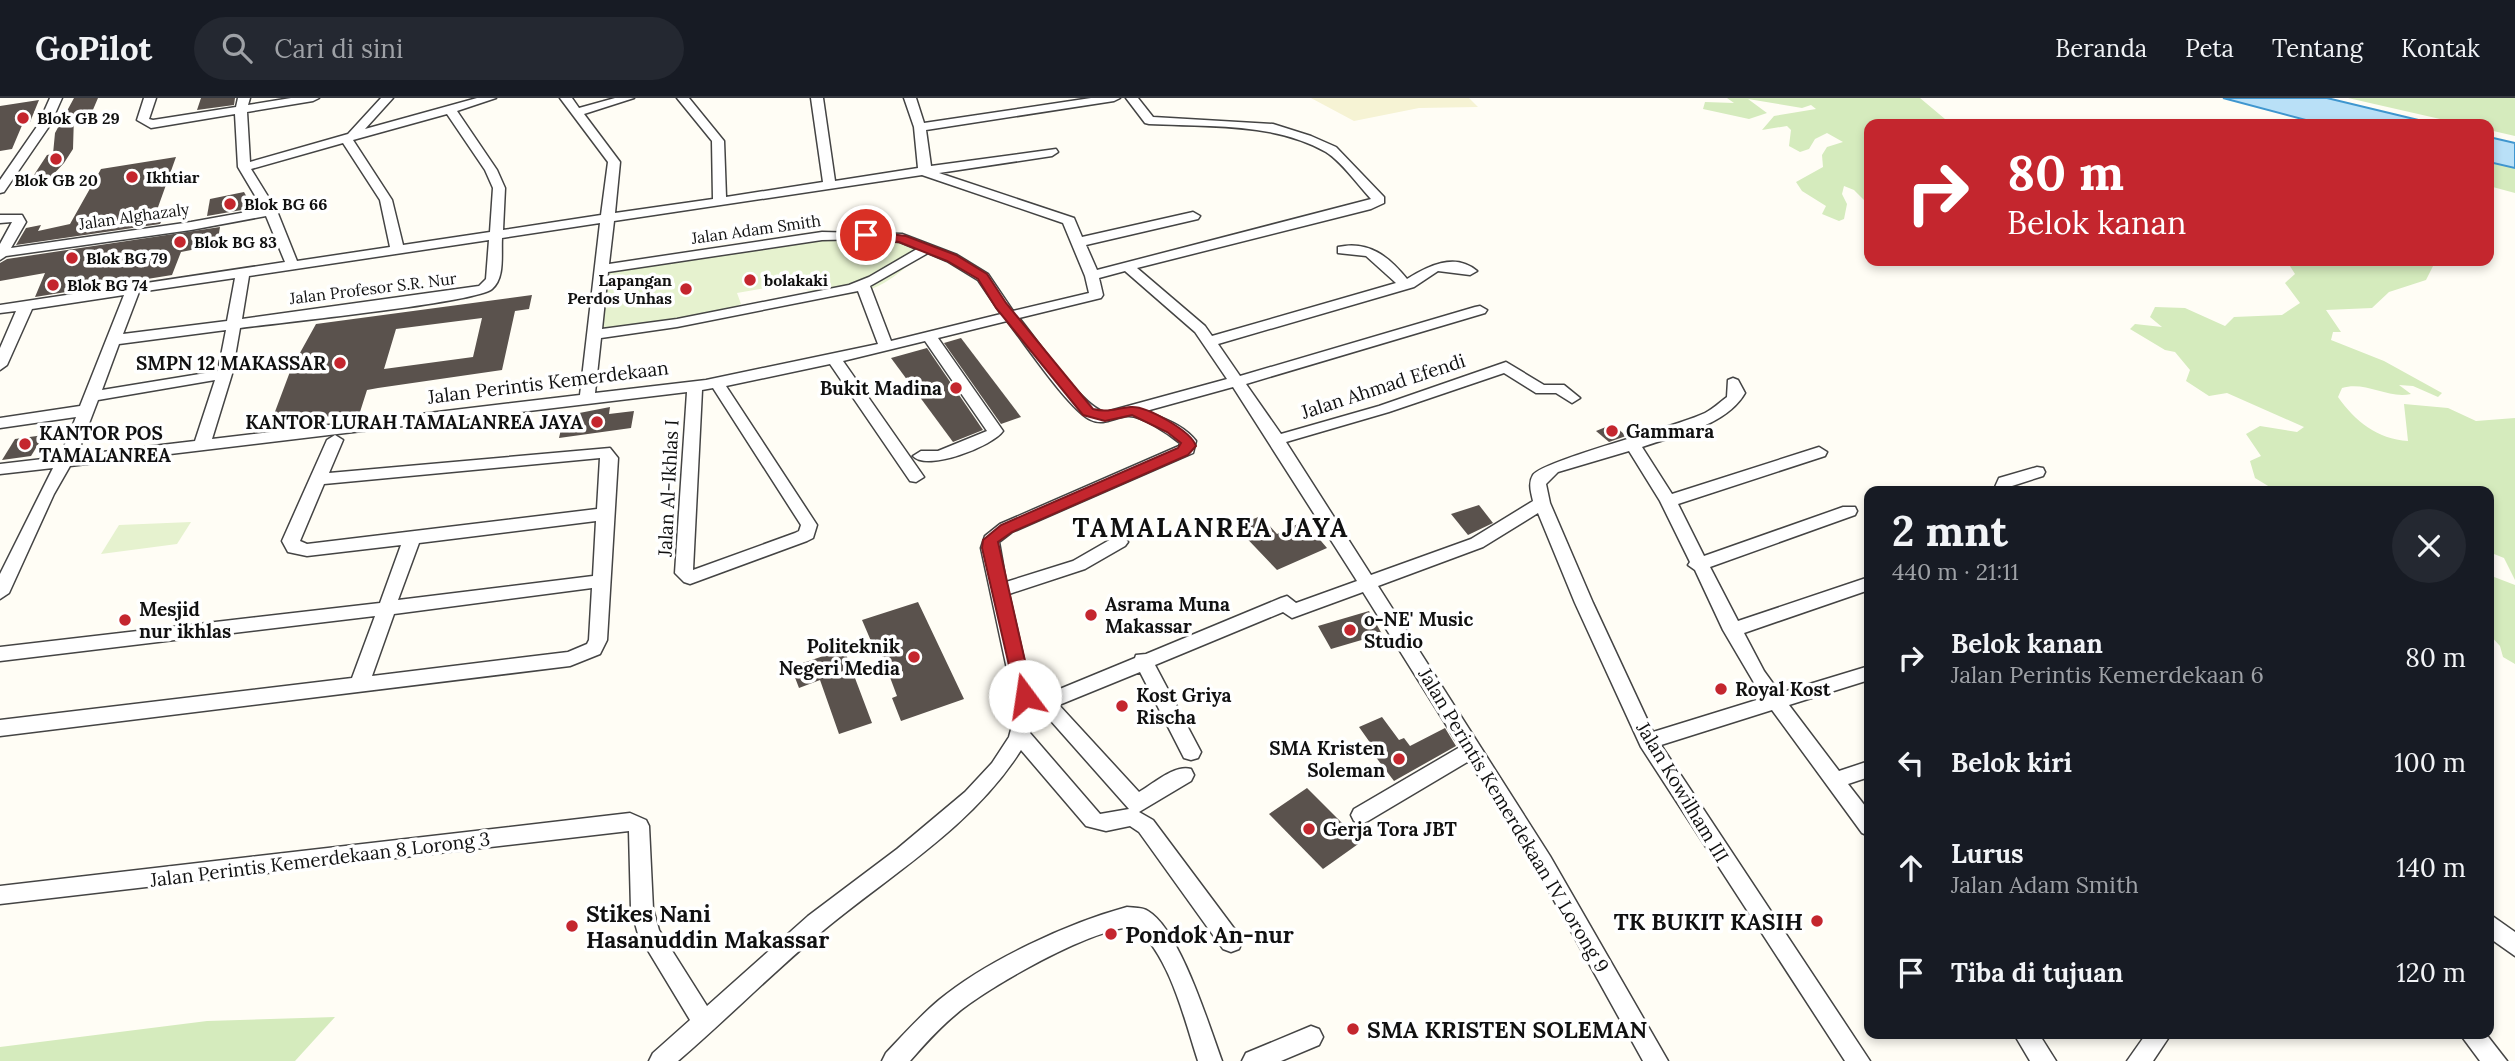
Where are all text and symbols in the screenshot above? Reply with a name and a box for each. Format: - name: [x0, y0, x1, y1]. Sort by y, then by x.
- search box: [194, 17, 684, 80]
- text: GoPilot: [35, 27, 152, 69]
- icon: search: [218, 29, 256, 67]
- text: Cari di sini: [274, 32, 403, 65]
- text: Beranda: [2055, 33, 2147, 64]
- text: Peta: [2185, 33, 2234, 64]
- text: Tentang: [2272, 33, 2363, 64]
- text: Kontak: [2401, 33, 2480, 64]
- place label: Blok GB 29: [37, 108, 120, 128]
- marker: Blok GB 29: [15, 110, 31, 126]
- text: 80 m: [2007, 141, 2124, 203]
- icon: right: [1892, 147, 1983, 238]
- marker: Blok GB 20: [48, 151, 64, 167]
- place label: Ikhtiar: [146, 167, 200, 187]
- marker: Ikhtiar: [124, 169, 140, 185]
- place label: Blok GB 20: [14, 170, 98, 190]
- place label: Blok BG 66: [244, 194, 327, 214]
- marker: Blok BG 66: [222, 196, 238, 212]
- street label: Jalan Alghazaly: [77, 198, 191, 234]
- text: Belok kanan: [2007, 202, 2186, 243]
- pin: [836, 205, 896, 265]
- street label: Jalan Adam Smith: [689, 210, 822, 248]
- icon: arrive: [847, 216, 885, 254]
- place label: Blok BG 83: [194, 232, 277, 252]
- marker: Blok BG 83: [172, 234, 188, 250]
- place label: Blok BG 79: [86, 248, 168, 268]
- marker: Blok BG 79: [64, 250, 80, 266]
- street label: Jalan Profesor S.R. Nur: [287, 268, 458, 308]
- place label: Lapangan Perdos Unhas: [567, 270, 672, 308]
- place label: bolakaki: [763, 270, 828, 290]
- marker: bolakaki: [742, 272, 758, 288]
- place label: Blok BG 74: [67, 275, 148, 295]
- marker: Blok BG 74: [45, 277, 61, 293]
- marker: Lapangan Perdos Unhas: [678, 281, 694, 297]
- street label: Jalan Ahmad Efendi: [1297, 348, 1468, 424]
- place label: SMPN 12 MAKASSAR: [136, 351, 326, 375]
- marker: SMPN 12 MAKASSAR: [332, 355, 348, 371]
- street label: Jalan Perintis Kemerdekaan: [425, 355, 670, 409]
- place label: Bukit Madina: [820, 376, 942, 400]
- marker: Bukit Madina: [948, 380, 964, 396]
- place label: KANTOR LURAH TAMALANREA JAYA: [245, 410, 583, 434]
- marker: KANTOR LURAH TAMALANREA JAYA: [589, 414, 605, 430]
- street label: Jalan Al-Ikhlas I: [652, 419, 684, 558]
- place label: Gammara: [1626, 419, 1714, 443]
- place label: KANTOR POS TAMALANREA: [39, 421, 171, 467]
- marker: Gammara: [1604, 423, 1620, 439]
- marker: KANTOR POS TAMALANREA: [17, 436, 33, 452]
- text: 2 mnt: [1892, 504, 2008, 558]
- button: close: [2392, 509, 2466, 583]
- district label: TAMALANREA JAYA: [1073, 511, 1349, 544]
- text: 440 m · 21:11: [1892, 557, 2019, 586]
- place label: Asrama Muna Makassar: [1105, 592, 1230, 638]
- place label: Mesjid nur ikhlas: [139, 597, 231, 643]
- marker: Asrama Muna Makassar: [1083, 607, 1099, 623]
- place label: o-NE' Music Studio: [1364, 607, 1474, 653]
- marker: Mesjid nur ikhlas: [117, 612, 133, 628]
- marker: o-NE' Music Studio: [1342, 622, 1358, 638]
- text: Belok kanan: [1951, 627, 2103, 660]
- place label: Politeknik Negeri Media: [779, 634, 900, 680]
- icon: right: [1892, 639, 1930, 677]
- text: 80 m: [2405, 641, 2466, 674]
- marker: Politeknik Negeri Media: [906, 649, 922, 665]
- position arrow: [988, 659, 1062, 733]
- text: Jalan Perintis Kemerdekaan 6: [1951, 660, 2264, 689]
- street label: Jalan Perintis Kemerdekaan IV Lorong 9: [1413, 663, 1615, 976]
- place label: Royal Kost: [1735, 677, 1832, 701]
- marker: Royal Kost: [1713, 681, 1729, 697]
- place label: Kost Griya Rischa: [1136, 683, 1232, 729]
- marker: Kost Griya Rischa: [1114, 698, 1130, 714]
- street label: Jalan Kowilham III: [1631, 717, 1734, 867]
- place label: SMA Kristen Soleman: [1269, 736, 1385, 782]
- icon: left: [1892, 744, 1930, 782]
- text: Belok kiri: [1951, 746, 2072, 779]
- text: 100 m: [2394, 746, 2466, 779]
- marker: SMA Kristen Soleman: [1391, 751, 1407, 767]
- place label: Gerja Tora JBT: [1323, 817, 1457, 841]
- marker: Gerja Tora JBT: [1301, 821, 1317, 837]
- street label: Jalan Perintis Kemerdekaan 8 Lorong 3: [148, 826, 491, 892]
- text: Lurus: [1951, 837, 2024, 870]
- icon: ahead: [1892, 849, 1930, 887]
- text: 140 m: [2396, 851, 2466, 884]
- text: Jalan Adam Smith: [1951, 870, 2139, 899]
- place label: Stikes Nani Hasanuddin Makassar: [586, 899, 829, 954]
- place label: TK BUKIT KASIH: [1614, 907, 1803, 936]
- marker: TK BUKIT KASIH: [1809, 913, 1825, 929]
- marker: Stikes Nani Hasanuddin Makassar: [564, 918, 580, 934]
- place label: Pondok An-nur: [1125, 920, 1294, 949]
- marker: Pondok An-nur: [1103, 926, 1119, 942]
- icon: arrive: [1892, 954, 1930, 992]
- text: Tiba di tujuan: [1951, 956, 2123, 989]
- text: 120 m: [2396, 956, 2466, 989]
- place label: SMA KRISTEN SOLEMAN: [1367, 1015, 1647, 1044]
- marker: SMA KRISTEN SOLEMAN: [1345, 1021, 1361, 1037]

